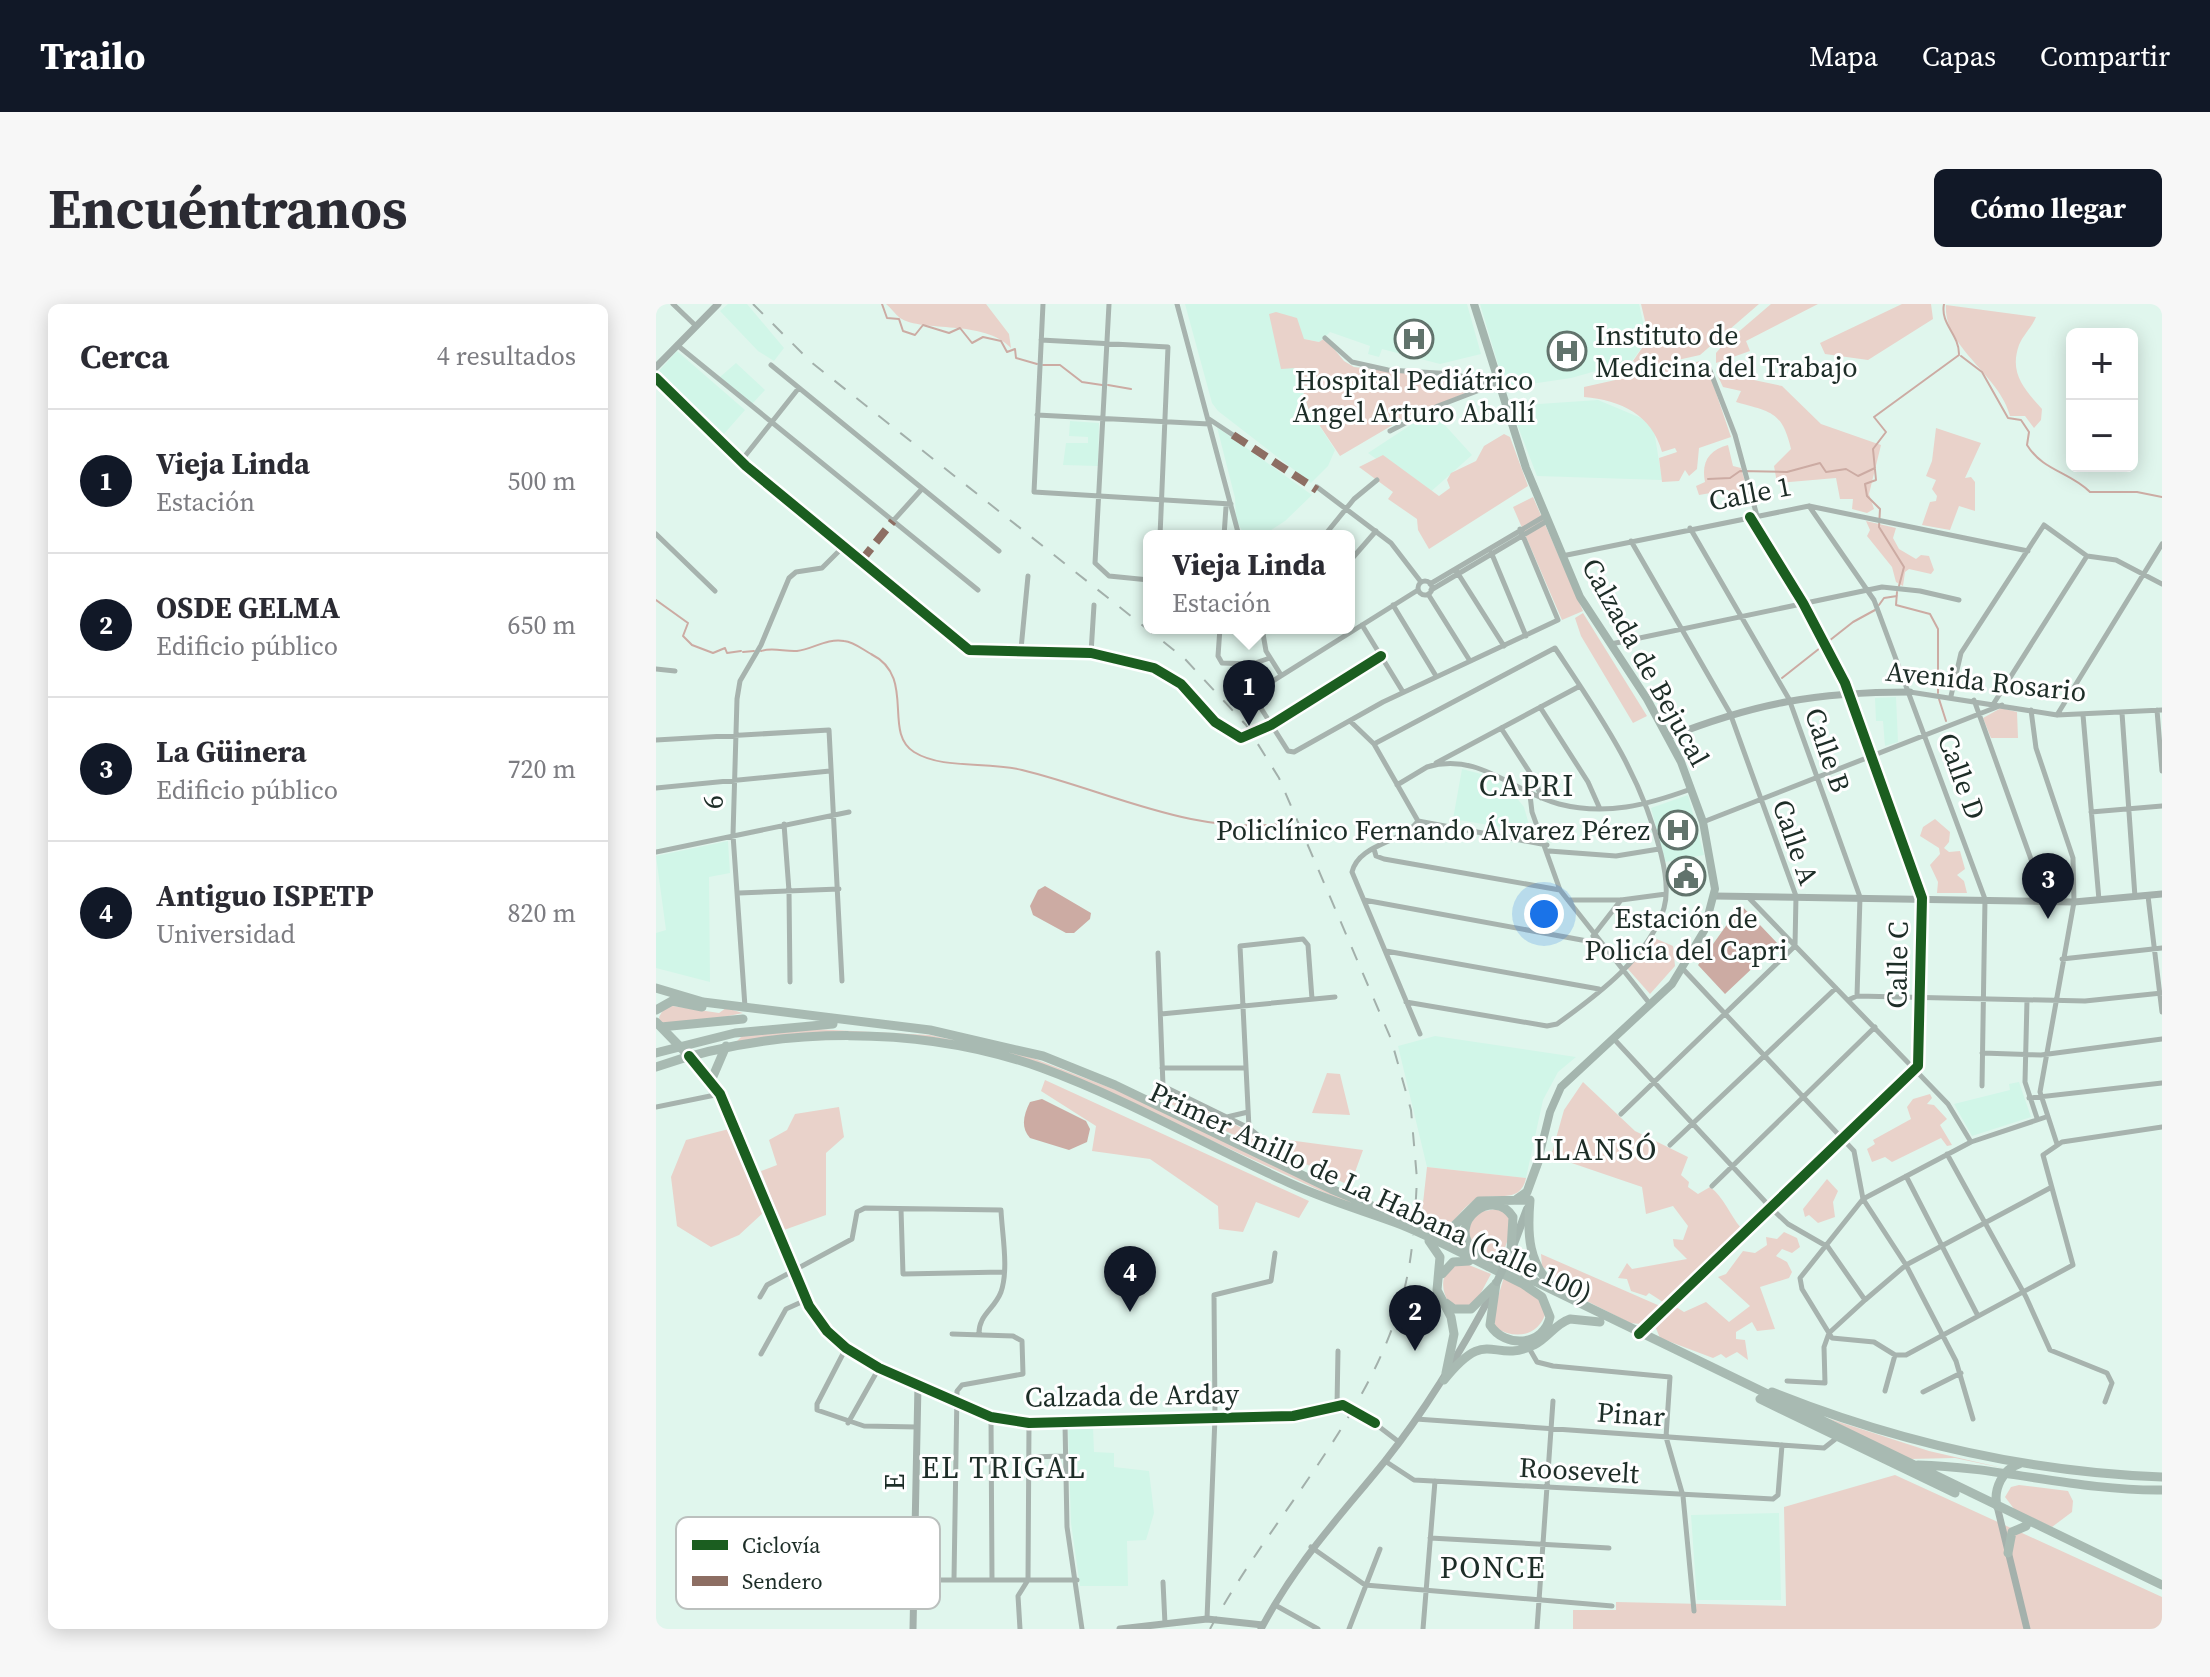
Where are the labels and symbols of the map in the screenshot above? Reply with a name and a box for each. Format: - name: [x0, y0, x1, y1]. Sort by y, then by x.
- place label: Instituto de Medicina del Trabajo: [1595, 316, 1858, 386]
- hospital icon: Hospital Pediátrico Ángel Arturo Aballí: [1393, 318, 1435, 360]
- hospital icon: Instituto de Medicina del Trabajo: [1546, 330, 1588, 372]
- place label: Hospital Pediátrico Ángel Arturo Aballí: [1293, 361, 1535, 431]
- street label: Calle 1: [1705, 466, 1795, 520]
- street label: Calzada de Bejucal: [1573, 551, 1719, 773]
- street label: Avenida Rosario: [1884, 652, 2088, 710]
- pin: 1: [1223, 660, 1275, 726]
- street label: Calle B: [1796, 703, 1860, 797]
- street label: Calle D: [1929, 728, 1995, 824]
- district label: CAPRI: [1479, 765, 1575, 806]
- street label: Calle A: [1764, 794, 1828, 890]
- street label: 6: [694, 795, 732, 809]
- hospital icon: Policlínico Fernando Álvarez Pérez: [1657, 809, 1699, 851]
- place label: Policlínico Fernando Álvarez Pérez: [1216, 811, 1650, 849]
- pin: 3: [2022, 853, 2074, 919]
- public building icon: Estación de Policía del Capri: [1665, 855, 1707, 897]
- your location: [1524, 894, 1564, 934]
- place label: Estación de Policía del Capri: [1584, 899, 1788, 969]
- street label: Calle C: [1877, 921, 1917, 1009]
- street label: Primer Anillo de La Habana (Calle 100): [1143, 1072, 1599, 1312]
- district label: LLANSÓ: [1533, 1129, 1659, 1170]
- pin: 4: [1104, 1246, 1156, 1312]
- pin: 2: [1389, 1285, 1441, 1351]
- street label: Calzada de Arday: [1024, 1374, 1240, 1416]
- street label: Pinar: [1596, 1393, 1666, 1435]
- district label: EL TRIGAL: [921, 1447, 1087, 1488]
- street label: Roosevelt: [1518, 1448, 1641, 1492]
- street label: E: [875, 1474, 913, 1490]
- legend: [676, 1517, 940, 1609]
- text: Ciclovía: [742, 1530, 821, 1560]
- district label: PONCE: [1440, 1547, 1546, 1588]
- text: Sendero: [742, 1566, 823, 1596]

